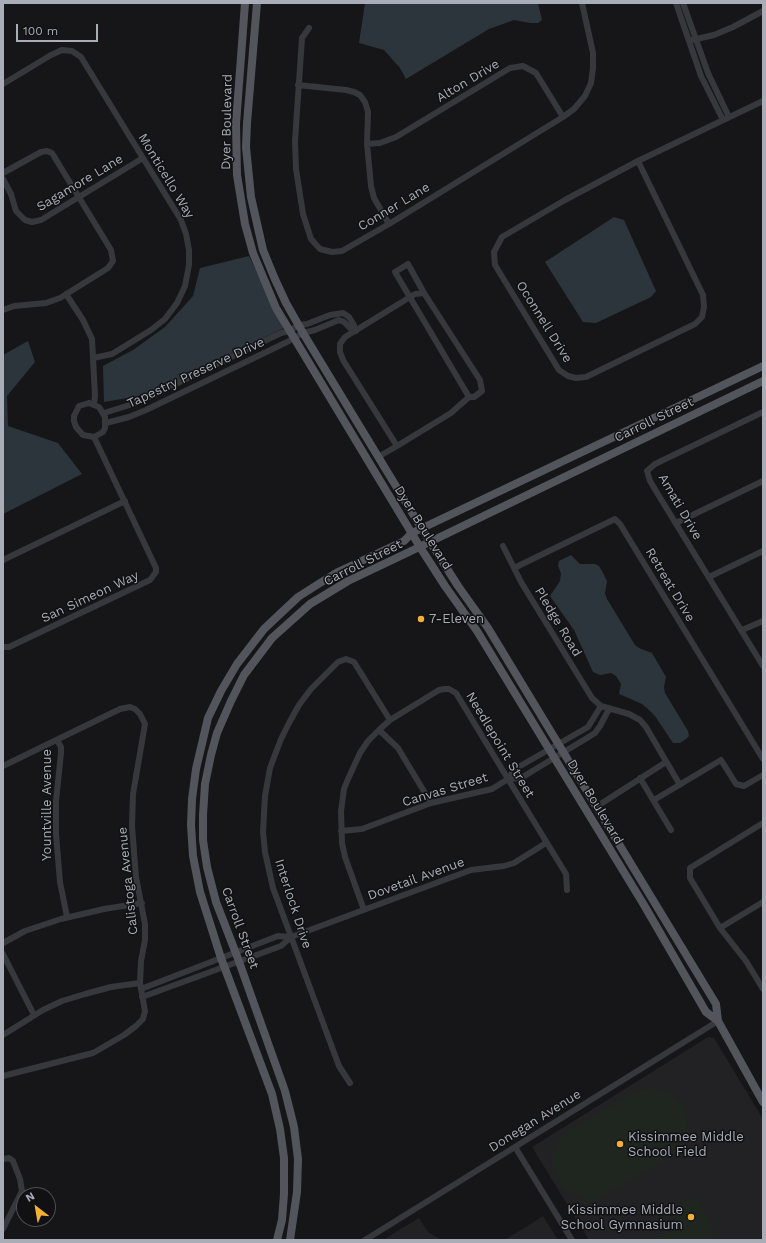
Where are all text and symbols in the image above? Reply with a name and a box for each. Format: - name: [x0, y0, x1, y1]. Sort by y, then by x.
- scale bar: [18, 16, 100, 42]
- text: 100 m: [23, 24, 58, 38]
- street label: Alton Drive: [434, 56, 502, 106]
- street label: Dyer Boulevard: [218, 74, 236, 170]
- street label: Monticello Way: [135, 131, 197, 221]
- street label: Sagamore Lane: [34, 151, 126, 215]
- street label: Conner Lane: [355, 180, 433, 234]
- street label: Oconnell Drive: [513, 278, 575, 366]
- street label: Tapestry Preserve Drive: [125, 334, 267, 412]
- street label: Carroll Street: [612, 394, 696, 446]
- street label: Amati Drive: [655, 471, 705, 543]
- street label: Dyer Boulevard: [391, 483, 455, 573]
- street label: Carroll Street: [321, 537, 405, 589]
- street label: Retreat Drive: [642, 545, 698, 625]
- street label: San Simeon Way: [39, 568, 141, 626]
- street label: Pledge Road: [531, 584, 585, 660]
- place label: 7-Eleven: [429, 611, 484, 627]
- marker: 7-Eleven: [416, 614, 426, 624]
- street label: Needlepoint Street: [462, 689, 538, 801]
- street label: Yountville Avenue: [39, 749, 55, 861]
- street label: Dyer Boulevard: [564, 757, 626, 847]
- street label: Canvas Street: [400, 770, 490, 810]
- street label: Calistoga Avenue: [115, 826, 141, 936]
- street label: Dovetail Avenue: [365, 854, 467, 904]
- street label: Interlock Drive: [271, 857, 315, 951]
- street label: Carroll Street: [218, 885, 262, 971]
- street label: Donegan Avenue: [486, 1086, 584, 1156]
- place label: Kissimmee Middle School Field: [628, 1129, 744, 1160]
- marker: Kissimmee Middle School Field: [615, 1139, 625, 1149]
- north arrow: [16, 1187, 56, 1227]
- text: N: [23, 1189, 37, 1205]
- place label: Kissimmee Middle School Gymnasium: [561, 1202, 683, 1233]
- marker: Kissimmee Middle School Gymnasium: [686, 1212, 696, 1222]

